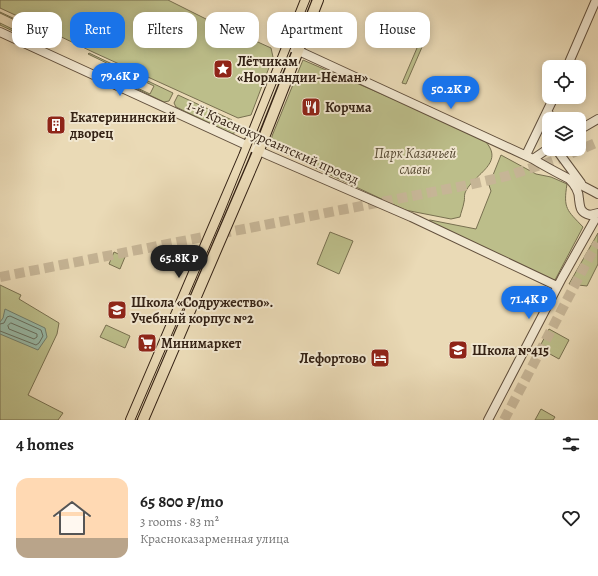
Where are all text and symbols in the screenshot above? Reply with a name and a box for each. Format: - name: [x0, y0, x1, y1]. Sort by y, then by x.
- chip: Buy: [12, 12, 62, 48]
- chip: Rent: [70, 12, 125, 48]
- chip: Filters: [133, 12, 197, 48]
- chip: New: [205, 12, 259, 48]
- chip: Apartment: [267, 12, 357, 48]
- chip: House: [365, 12, 430, 48]
- place label: Лётчикам «Нормандии-Неман»: [237, 52, 368, 87]
- place icon: Лётчикам «Нормандии-Неман»: [212, 58, 234, 80]
- map controls: [542, 60, 586, 156]
- button: locate: [542, 60, 586, 104]
- pin: 79.6K ₽: [83, 63, 157, 97]
- text: 79.6K ₽: [101, 67, 139, 84]
- pin: 50.2K ₽: [414, 76, 488, 110]
- text: 50.2K ₽: [431, 80, 471, 97]
- street label: 1-й Краснокурсантский проезд: [184, 96, 362, 189]
- restaurant icon: Корчма: [300, 96, 322, 118]
- place label: Корчма: [325, 98, 372, 117]
- place label: Екатерининский дворец: [69, 108, 176, 143]
- button: layers: [542, 112, 586, 156]
- building icon: Екатерининский дворец: [45, 114, 67, 136]
- park label: Парк Казачьей славы: [374, 144, 456, 179]
- pin: 65.8K ₽: [142, 245, 216, 279]
- text: 65.8K ₽: [160, 249, 198, 266]
- pin: 71.4K ₽: [492, 286, 566, 320]
- text: 71.4K ₽: [510, 290, 548, 307]
- place label: Школа «Содружество». Учебный корпус №2: [131, 293, 273, 328]
- school or university icon: Школа «Содружество». Учебный корпус №2: [106, 299, 128, 321]
- supermarket icon: Минимаркет: [136, 332, 158, 354]
- place label: Минимаркет: [161, 334, 242, 353]
- school or university icon: Школа №415: [447, 339, 469, 361]
- place label: Школа №415: [472, 341, 549, 360]
- hotel icon: Лефортово: [369, 347, 391, 369]
- place label: Лефортово: [299, 349, 366, 368]
- text: 4 homes: [16, 433, 74, 456]
- icon: filters: [560, 433, 582, 455]
- text: 65 800 ₽/mo: [140, 490, 224, 513]
- icon: home: [48, 494, 96, 542]
- icon: heart: [560, 507, 582, 529]
- text: 3 rooms · 83 m²: [140, 513, 219, 530]
- text: Красноказарменная улица: [140, 530, 289, 547]

